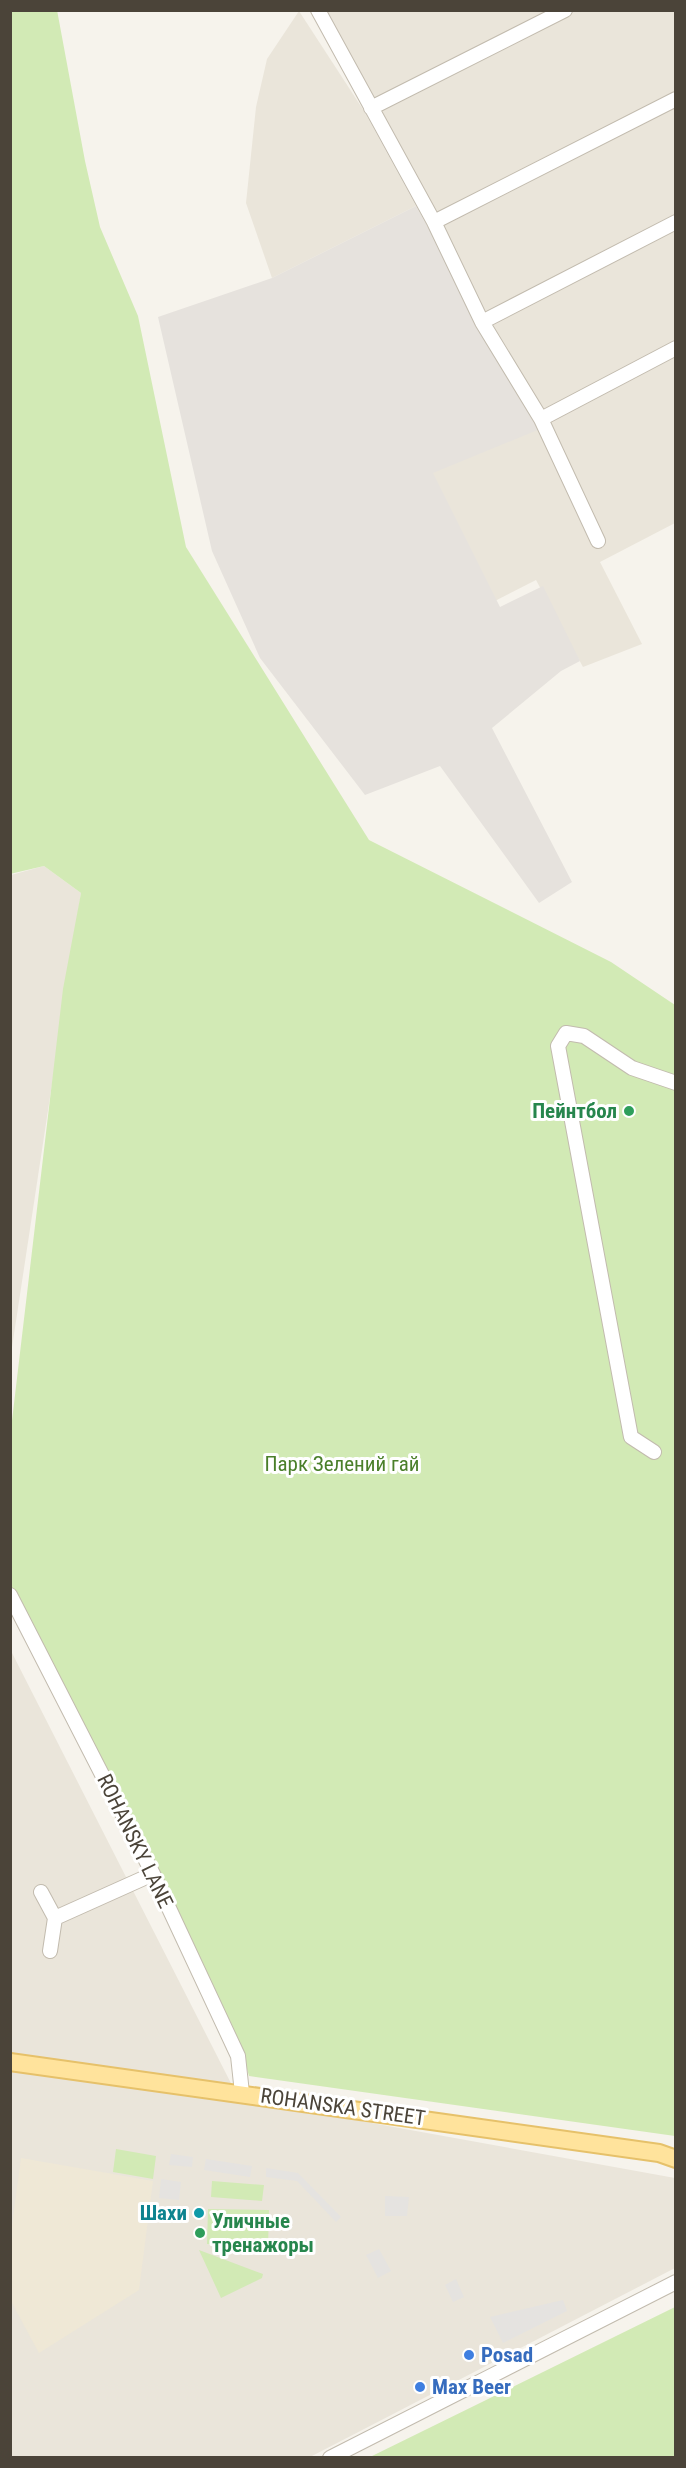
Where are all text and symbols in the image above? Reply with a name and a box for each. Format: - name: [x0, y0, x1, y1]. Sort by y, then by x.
- place label: Пейнтбол: [532, 1099, 617, 1123]
- marker: Пейнтбол: [622, 1104, 636, 1118]
- park label: Парк Зелений гай: [264, 1452, 420, 1476]
- street label: ROHANSKY LANE: [92, 1770, 178, 1912]
- street label: ROHANSKA STREET: [259, 2084, 427, 2130]
- place label: Шахи: [140, 2201, 187, 2225]
- marker: Шахи: [192, 2206, 206, 2220]
- place label: Уличные тренажоры: [212, 2209, 314, 2257]
- marker: Уличные тренажоры: [193, 2226, 207, 2240]
- place label: Posad: [481, 2343, 533, 2367]
- marker: Posad: [462, 2348, 476, 2362]
- place label: Max Beer: [432, 2375, 511, 2399]
- marker: Max Beer: [413, 2380, 427, 2394]

